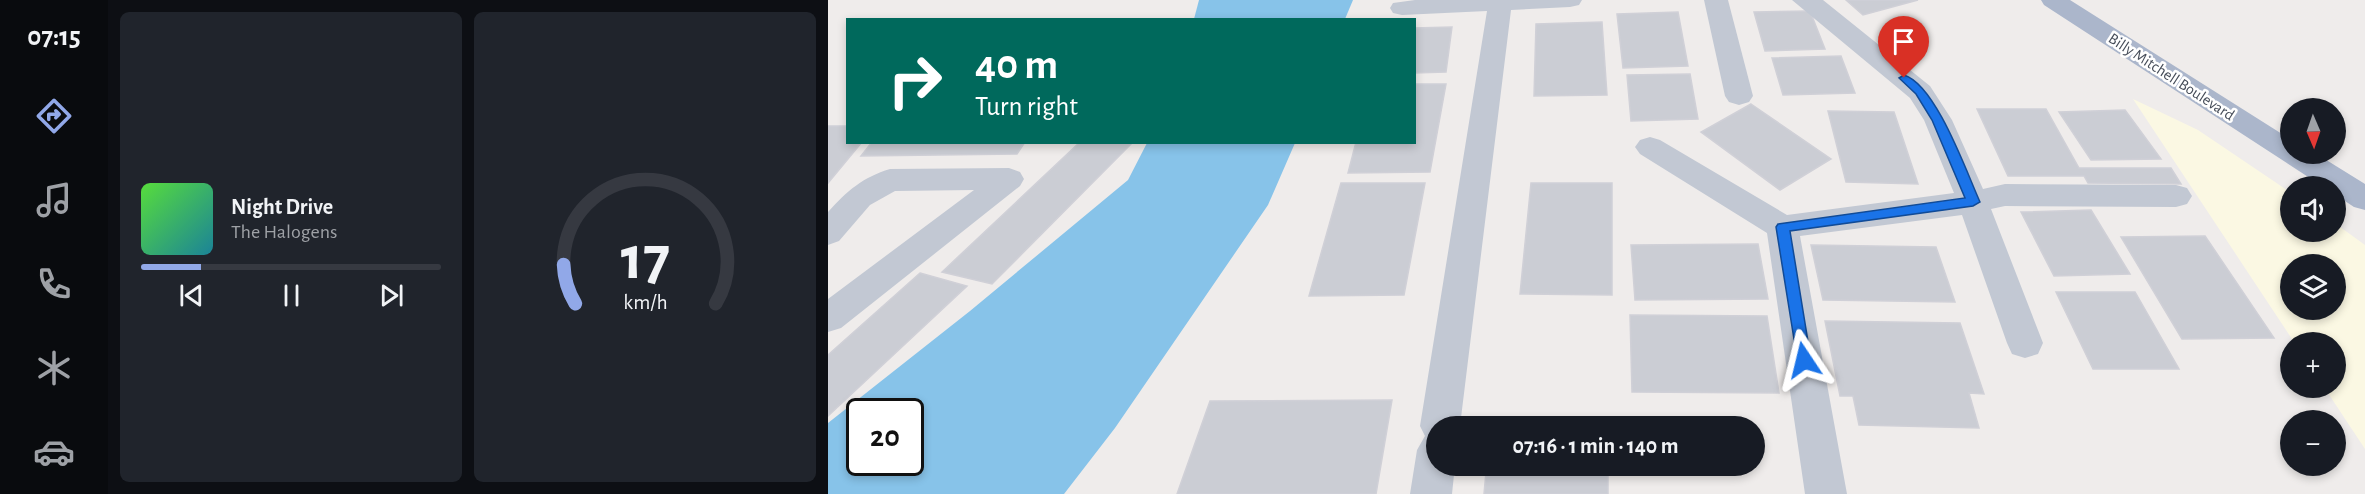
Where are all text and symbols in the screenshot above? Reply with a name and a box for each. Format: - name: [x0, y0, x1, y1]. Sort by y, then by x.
- pin: [1878, 16, 1929, 78]
- text: 07:15: [27, 23, 81, 50]
- icon: arrive: [1887, 25, 1920, 58]
- street label: Billy Mitchell Boulevard: [2105, 30, 2237, 124]
- icon: right: [876, 42, 954, 120]
- text: 40 m: [975, 44, 1058, 86]
- text: Turn right: [975, 93, 1078, 120]
- icon: directions: [33, 95, 75, 137]
- north arrow: [2280, 98, 2346, 164]
- map controls: [2280, 98, 2346, 476]
- button: sound: [2280, 176, 2346, 242]
- icon: music: [33, 179, 75, 221]
- text: Night Drive: [231, 196, 333, 218]
- text: The Halogens: [231, 222, 337, 242]
- text: 17: [620, 228, 670, 290]
- button: layers: [2280, 254, 2346, 320]
- icon: phone: [33, 263, 75, 305]
- icon: previous: [175, 279, 208, 312]
- icon: pause: [275, 279, 308, 312]
- icon: next: [375, 279, 408, 312]
- text: km/h: [623, 292, 667, 313]
- position arrow: [1772, 328, 1836, 392]
- button: +: [2280, 332, 2346, 398]
- icon: climate: [33, 347, 75, 389]
- speed limit sign: 20: [846, 398, 924, 476]
- button: −: [2280, 410, 2346, 476]
- icon: car: [33, 431, 75, 473]
- text: 07:16 · 1 min · 140 m: [1513, 435, 1678, 457]

